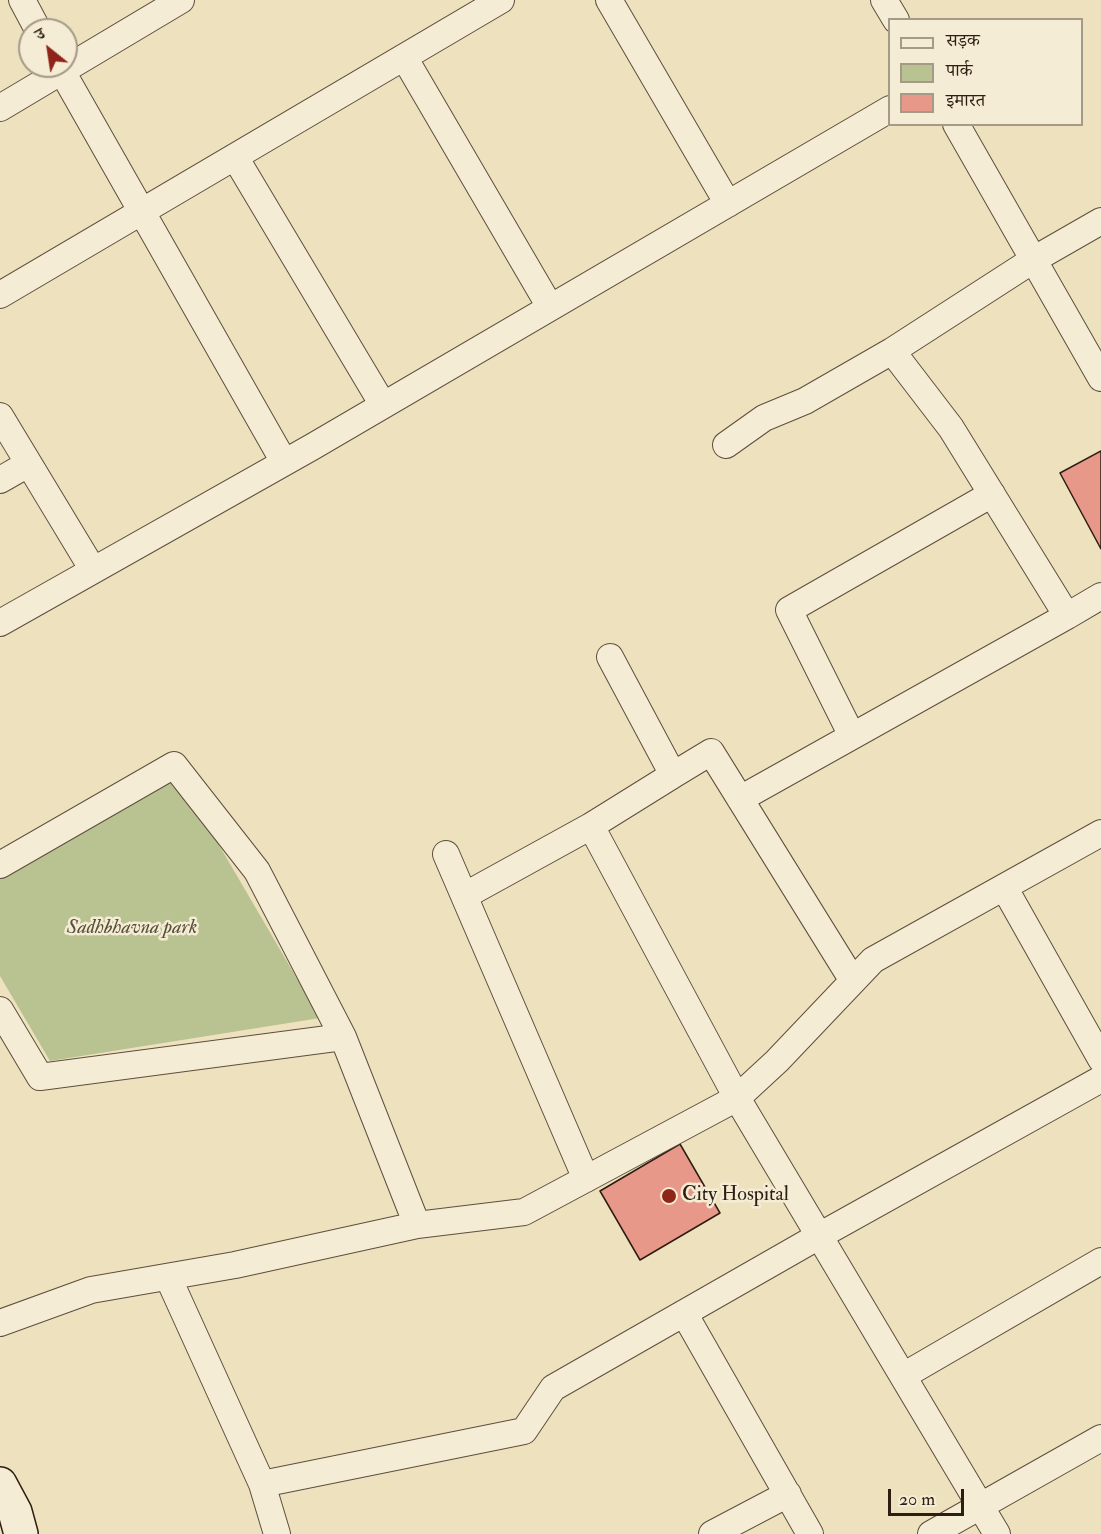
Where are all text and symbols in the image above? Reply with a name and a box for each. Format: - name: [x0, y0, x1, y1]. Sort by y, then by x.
- north arrow: [18, 18, 78, 78]
- legend: [888, 18, 1083, 126]
- text: उ: [31, 23, 49, 45]
- text: सड़क: [946, 29, 980, 52]
- text: पार्क: [946, 59, 973, 82]
- text: इमारत: [946, 89, 985, 112]
- park label: Sadhbhavna park: [67, 917, 197, 941]
- place label: City Hospital: [682, 1184, 789, 1208]
- marker: City Hospital: [660, 1187, 678, 1205]
- scale bar: [891, 1477, 968, 1515]
- text: 20 m: [899, 1488, 935, 1511]

